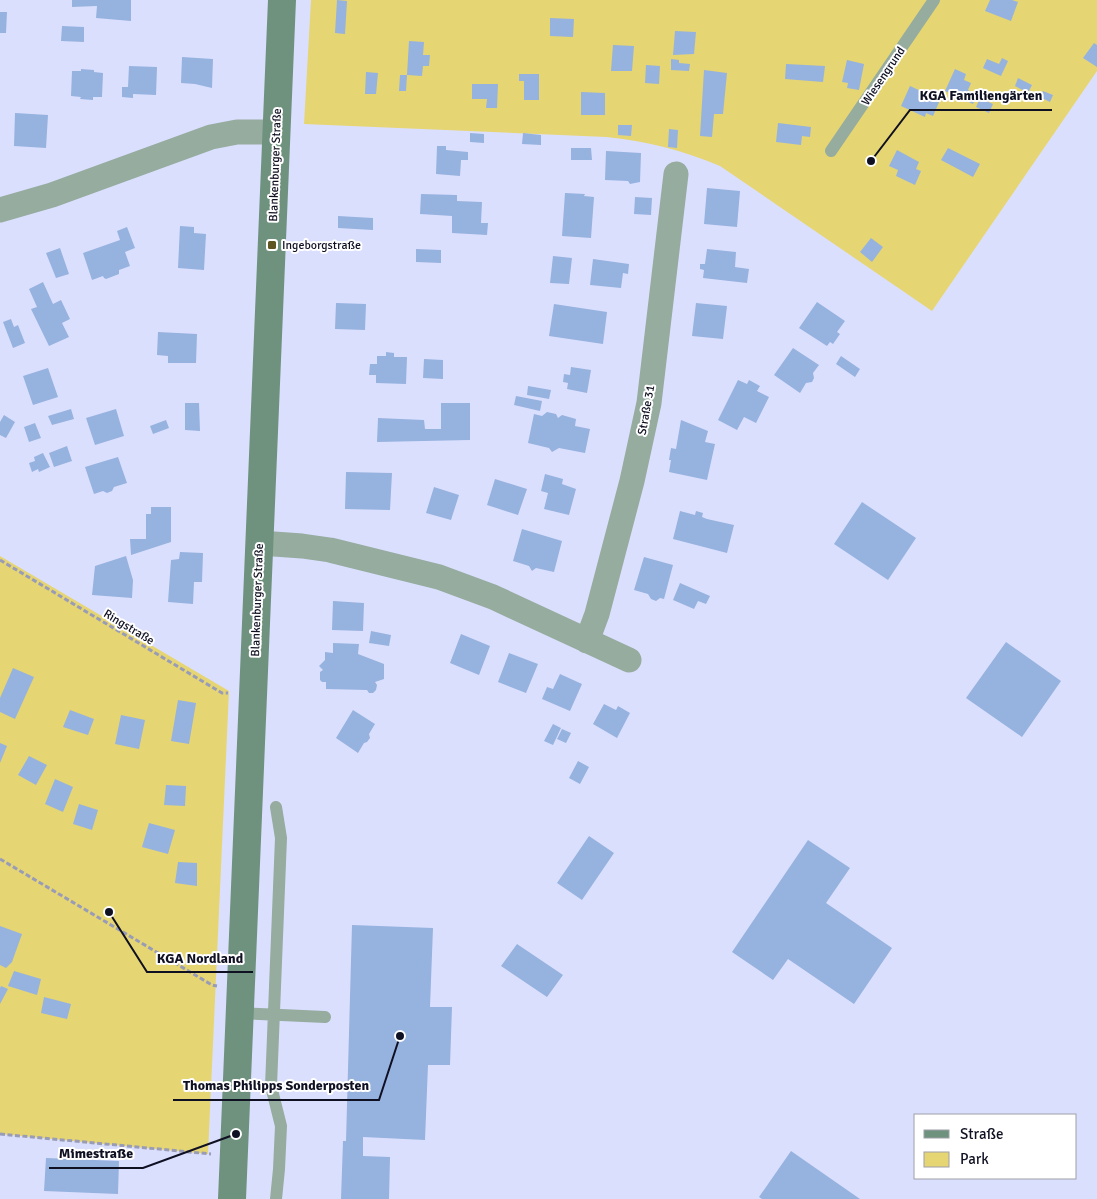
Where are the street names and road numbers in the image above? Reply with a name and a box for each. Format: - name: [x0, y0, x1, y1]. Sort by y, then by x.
- street label: Wiesengrund: [858, 44, 909, 108]
- street label: Blankenburger Straße: [266, 108, 285, 222]
- street label: Straße 31: [635, 384, 658, 436]
- street label: Blankenburger Straße: [248, 543, 267, 657]
- street label: Ringstraße: [101, 606, 157, 648]

